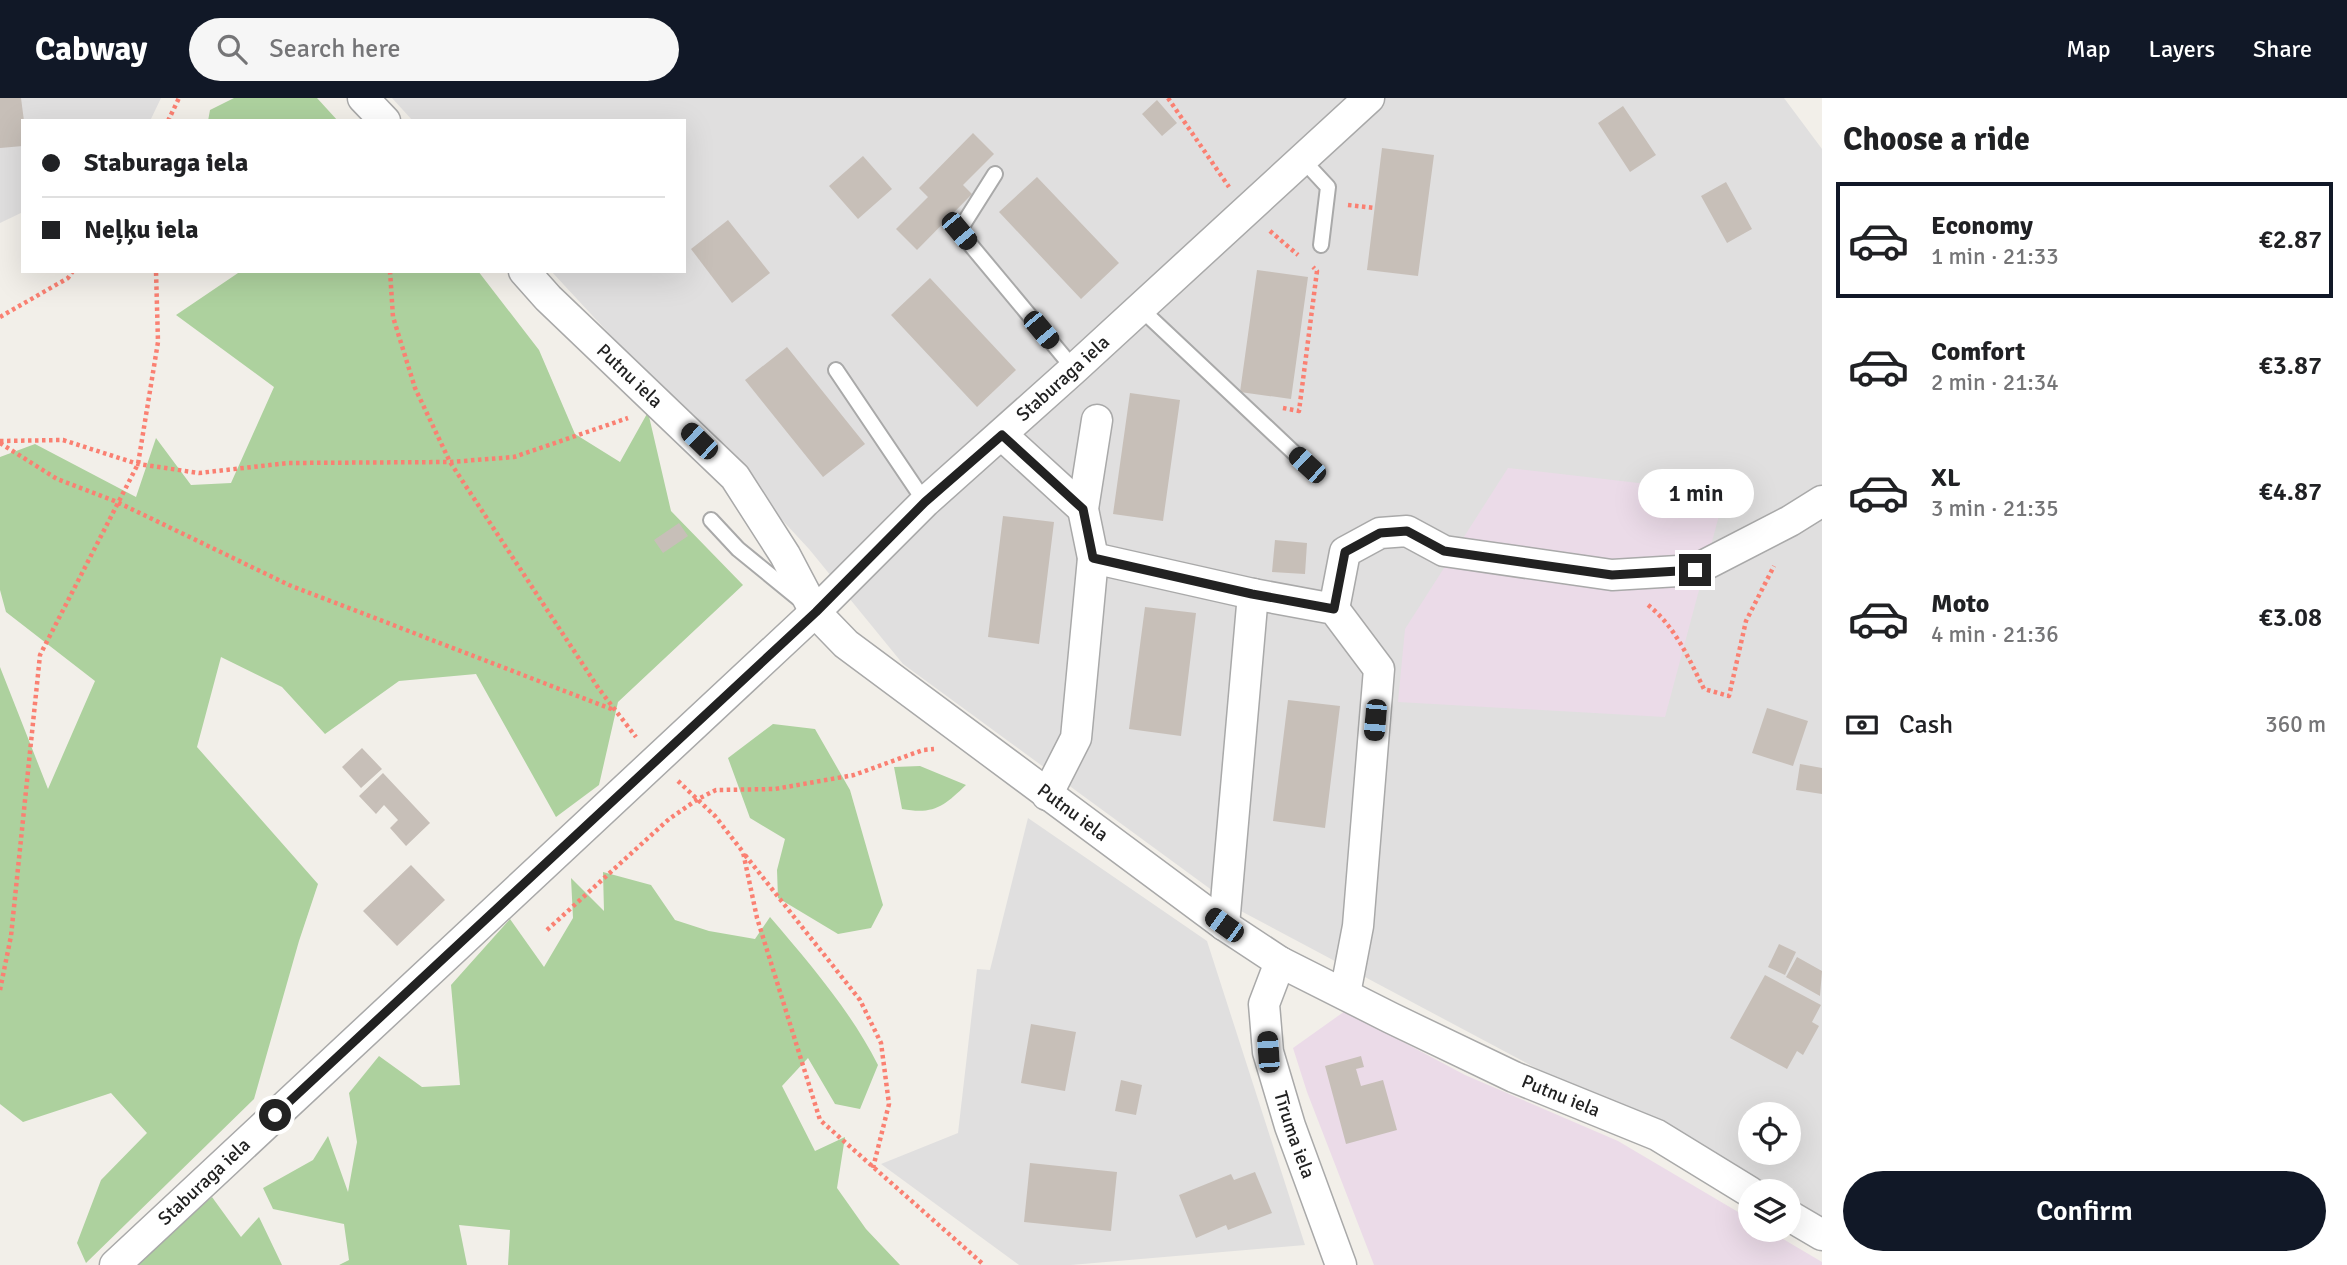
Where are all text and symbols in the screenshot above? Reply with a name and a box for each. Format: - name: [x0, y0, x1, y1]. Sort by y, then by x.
- search box: [189, 18, 679, 81]
- text: Cabway: [35, 29, 147, 70]
- icon: search: [213, 30, 251, 68]
- text: Search here: [269, 33, 400, 65]
- text: Map: [2066, 34, 2111, 64]
- text: Layers: [2149, 34, 2215, 64]
- text: Share: [2253, 34, 2312, 64]
- text: Choose a ride: [1843, 120, 2030, 159]
- text: Staburaga iela: [84, 147, 248, 179]
- car: [938, 208, 981, 254]
- icon: car: [1847, 209, 1910, 272]
- text: Economy: [1931, 210, 2033, 242]
- text: Neļķu iela: [84, 214, 199, 246]
- text: €2.87: [2259, 224, 2322, 256]
- text: 1 min · 21:33: [1931, 242, 2059, 271]
- car: [1020, 307, 1063, 353]
- street label: Staburaga iela: [1011, 330, 1115, 427]
- icon: car: [1847, 335, 1910, 398]
- text: Comfort: [1931, 336, 2025, 368]
- street label: Putnu iela: [591, 339, 668, 413]
- text: €3.87: [2259, 350, 2322, 382]
- text: 2 min · 21:34: [1931, 368, 2059, 397]
- car: [677, 419, 722, 463]
- car: [1285, 443, 1330, 487]
- icon: car: [1847, 461, 1910, 524]
- text: XL: [1931, 462, 1961, 494]
- callout: 1 min: [1637, 468, 1753, 518]
- text: €4.87: [2259, 476, 2322, 508]
- text: 1 min: [1668, 479, 1724, 508]
- text: 3 min · 21:35: [1931, 494, 2059, 523]
- route end: [1679, 554, 1711, 586]
- icon: car: [1847, 587, 1910, 650]
- text: Moto: [1931, 588, 1989, 620]
- text: €3.08: [2259, 602, 2322, 634]
- text: 4 min · 21:36: [1931, 620, 2059, 649]
- car: [1363, 698, 1388, 742]
- icon: cash: [1843, 706, 1881, 744]
- text: Cash: [1899, 709, 1953, 741]
- text: 360 m: [2265, 710, 2326, 739]
- street label: Putnu iela: [1032, 778, 1113, 847]
- car: [1201, 904, 1248, 946]
- car: [1257, 1030, 1280, 1074]
- street label: Putnu iela: [1518, 1069, 1604, 1123]
- street label: Tīruma iela: [1268, 1088, 1320, 1182]
- route start: [259, 1099, 291, 1131]
- map controls: [1738, 1102, 1801, 1242]
- button: locate: [1738, 1102, 1801, 1165]
- street label: Staburaga iela: [153, 1133, 255, 1231]
- button: Confirm: [1843, 1171, 2326, 1251]
- button: layers: [1738, 1179, 1801, 1242]

